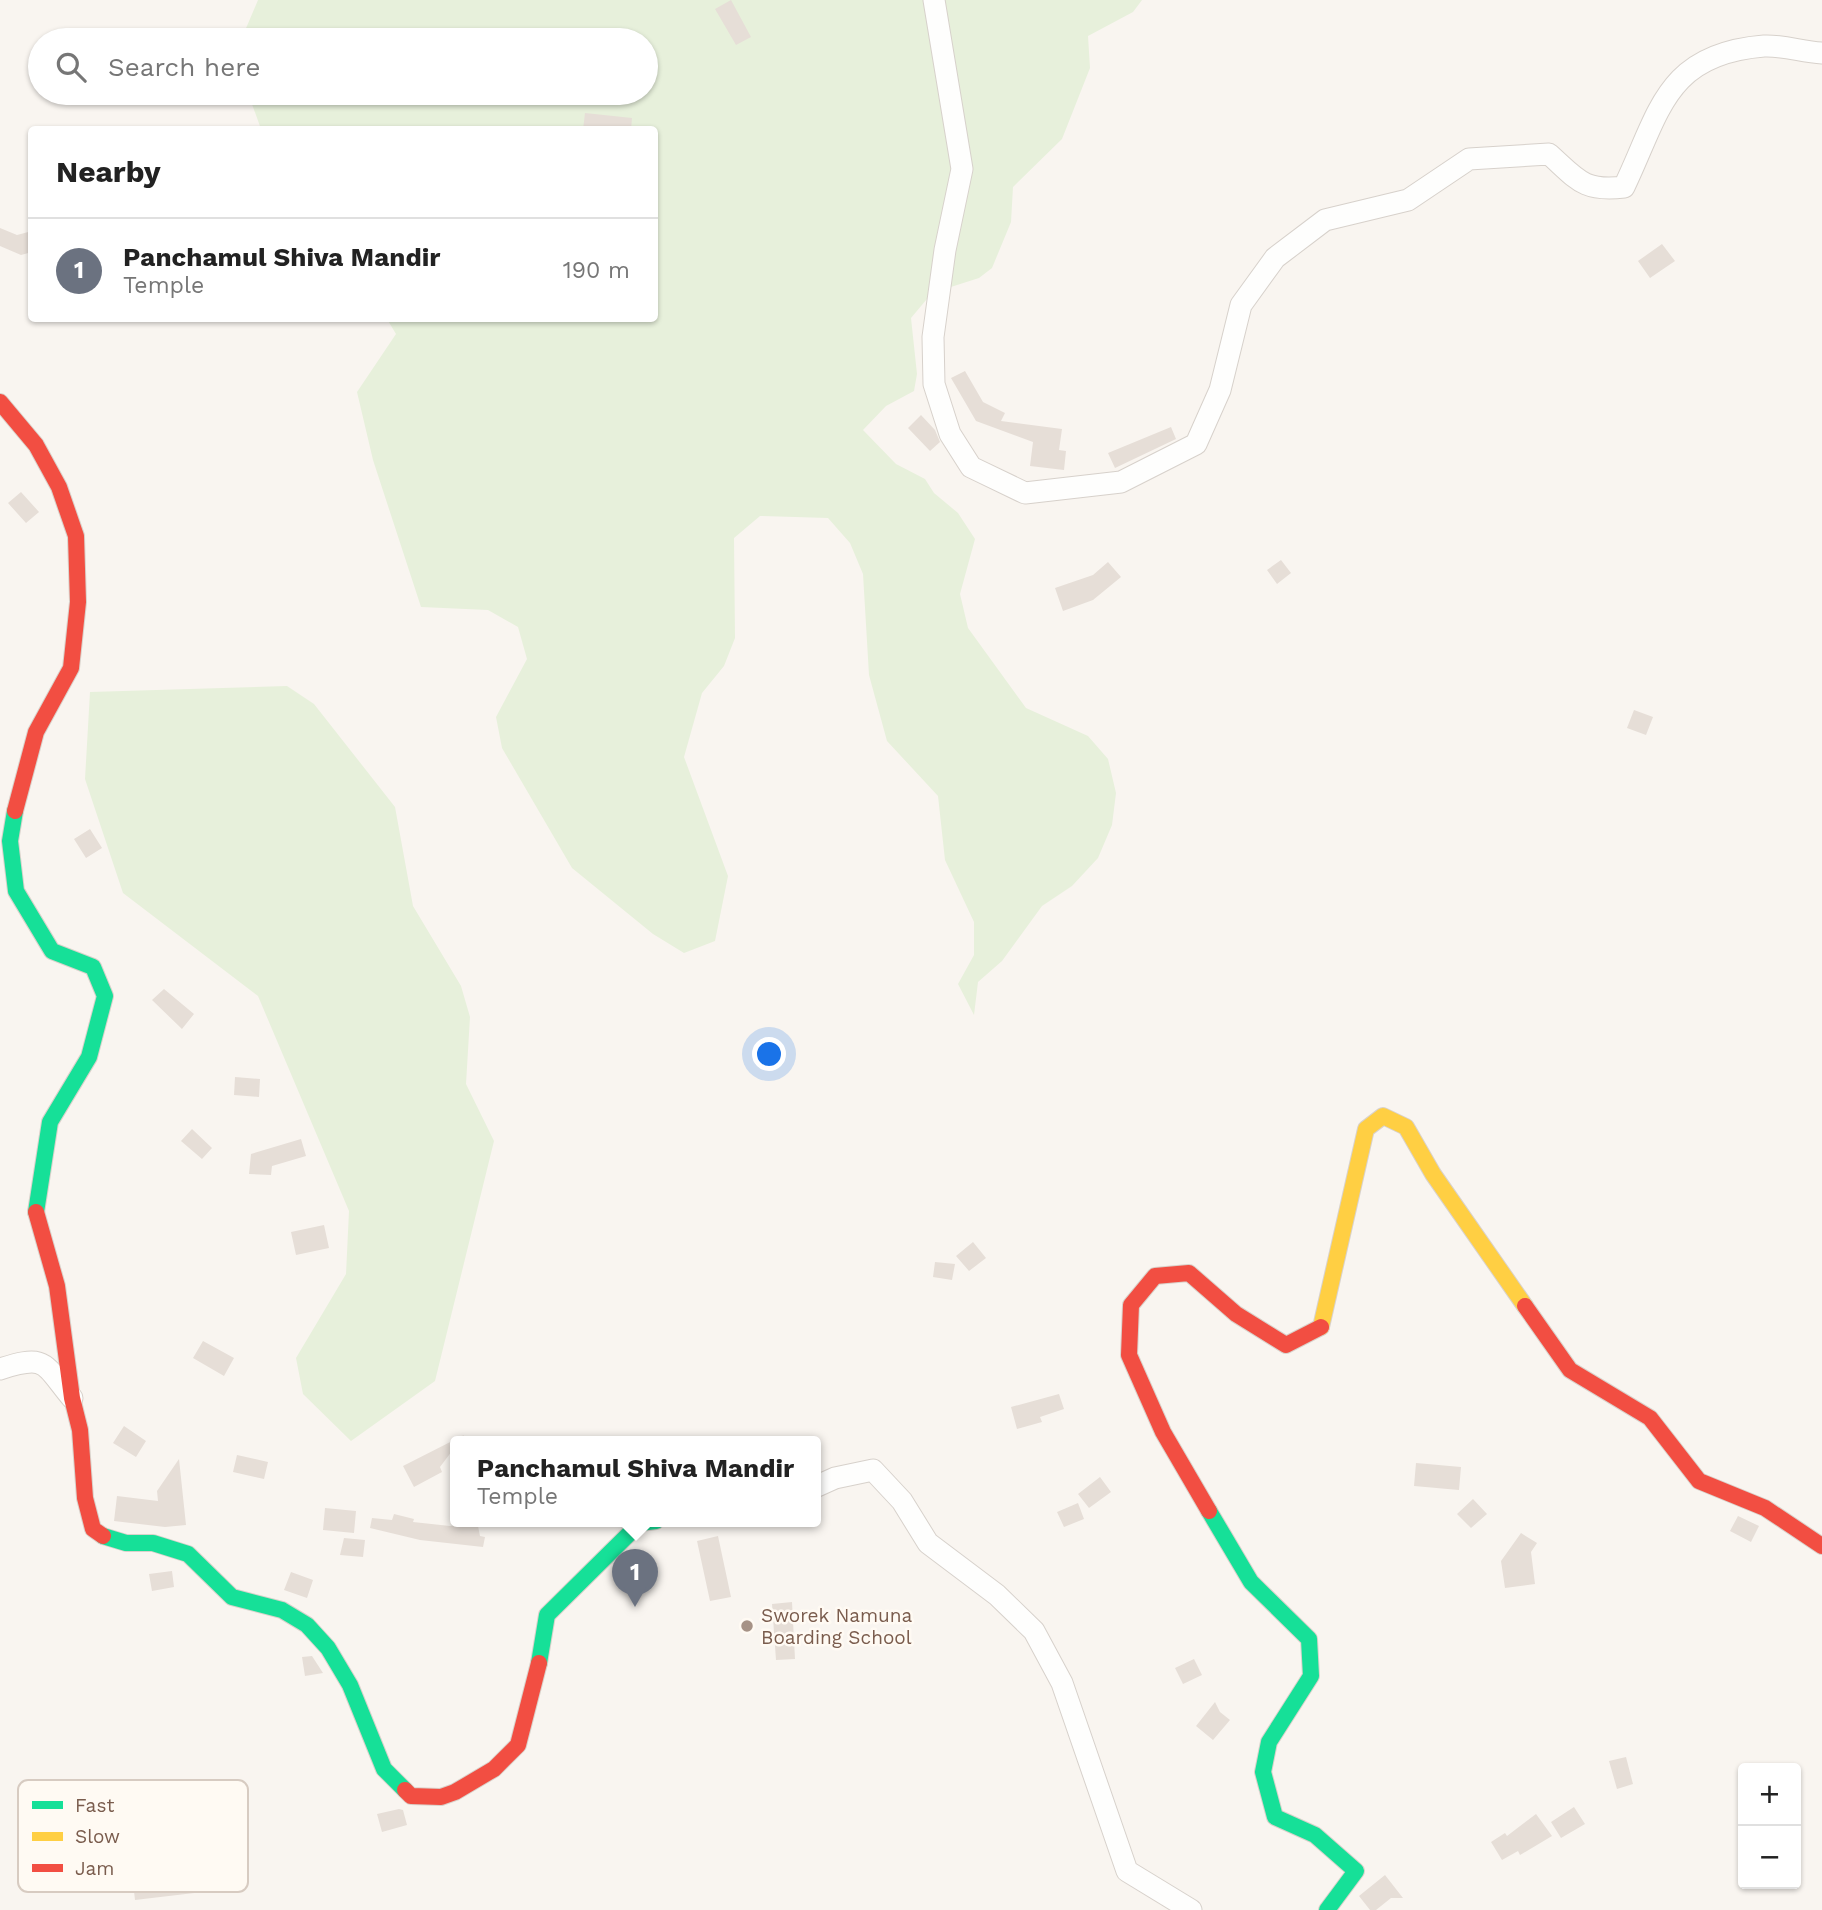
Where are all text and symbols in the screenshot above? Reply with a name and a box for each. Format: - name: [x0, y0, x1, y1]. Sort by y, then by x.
- search box: [28, 28, 658, 105]
- icon: search: [52, 48, 90, 86]
- text: Search here: [108, 52, 260, 82]
- text: Nearby: [56, 154, 161, 189]
- text: Panchamul Shiva Mandir: [123, 242, 440, 272]
- text: 1: [74, 257, 84, 284]
- text: 190 m: [563, 257, 630, 284]
- text: Temple: [123, 272, 204, 299]
- your location: [752, 1037, 786, 1071]
- popup: [450, 1436, 821, 1527]
- text: Panchamul Shiva Mandir: [477, 1453, 794, 1483]
- text: Temple: [477, 1483, 558, 1510]
- pin: 1: [612, 1549, 658, 1607]
- place label: Sworek Namuna Boarding School: [761, 1604, 913, 1649]
- marker: Sworek Namuna Boarding School: [739, 1618, 755, 1634]
- map controls: [1738, 1763, 1801, 1889]
- button: +: [1738, 1763, 1801, 1826]
- legend: [18, 1780, 248, 1892]
- text: Fast: [75, 1794, 114, 1817]
- text: Slow: [75, 1825, 120, 1848]
- button: −: [1738, 1826, 1801, 1889]
- text: Jam: [75, 1857, 114, 1880]

